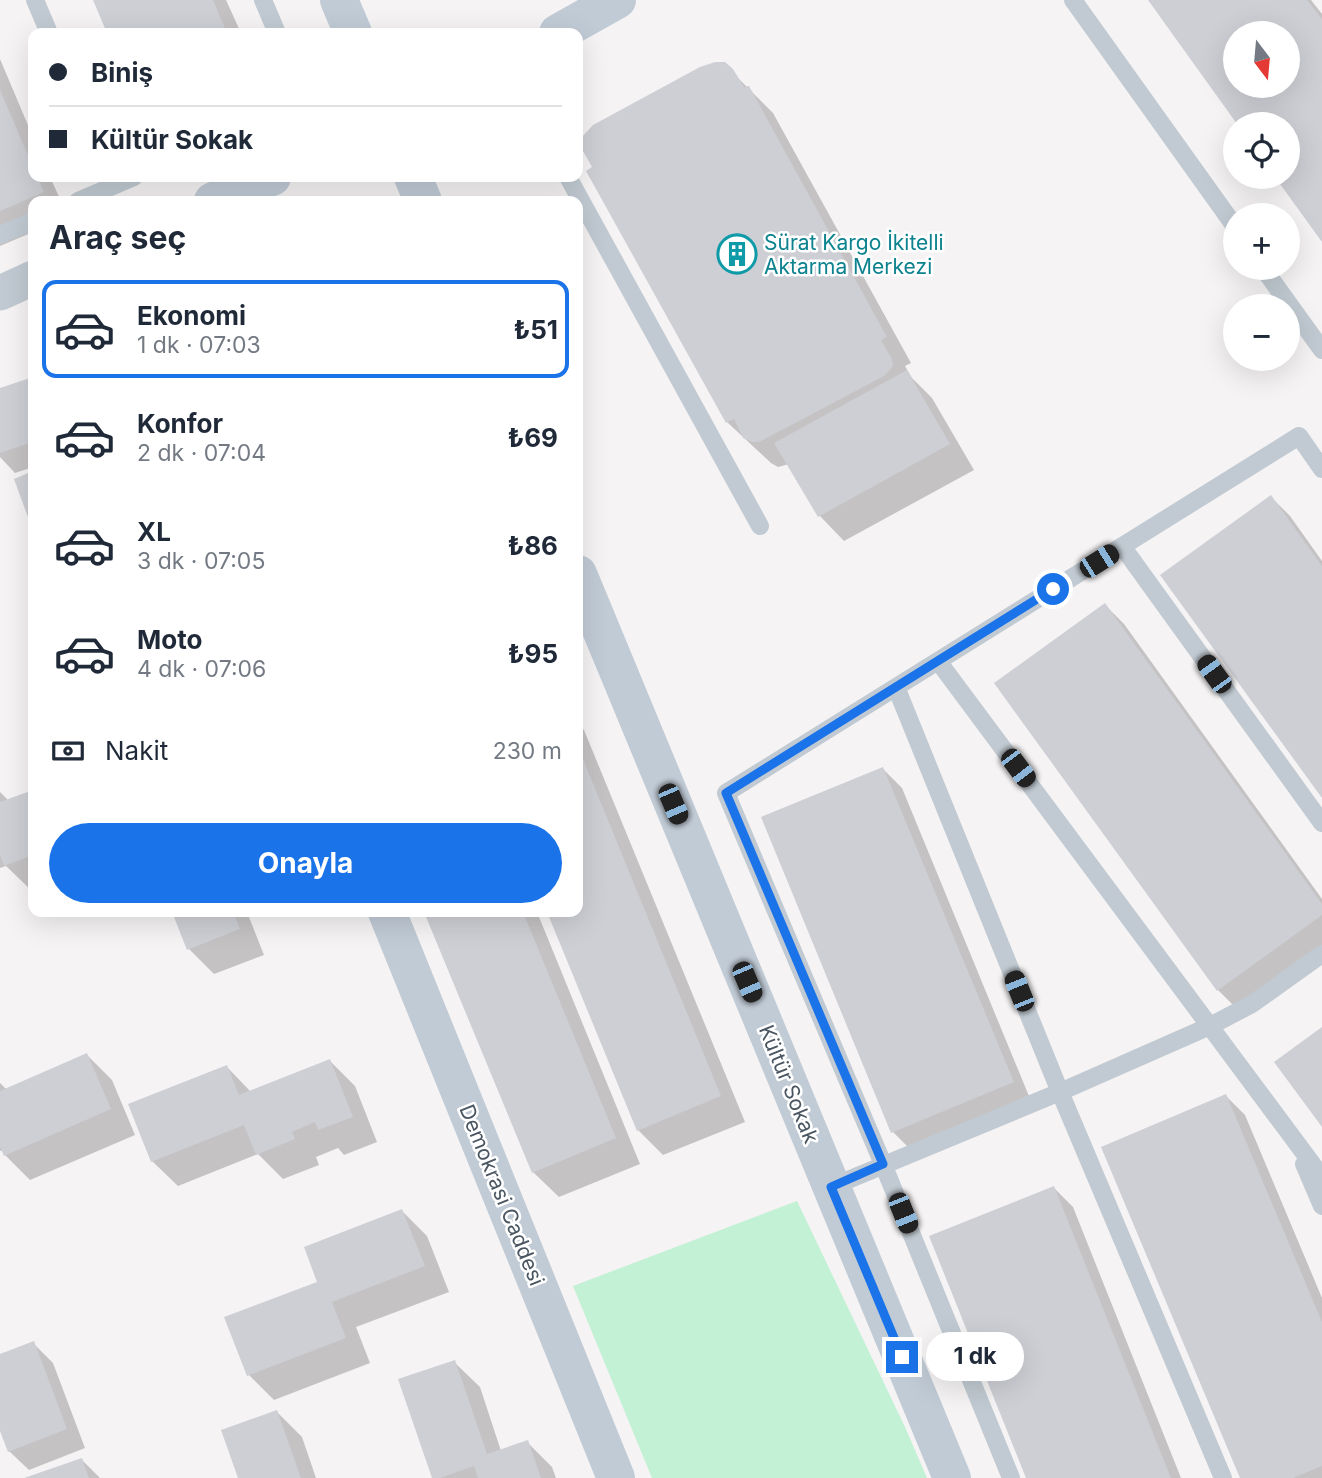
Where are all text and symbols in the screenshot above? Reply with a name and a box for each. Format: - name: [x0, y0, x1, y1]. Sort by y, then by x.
- north arrow: [1223, 21, 1300, 98]
- map controls: [1223, 21, 1300, 371]
- text: Biniş: [91, 57, 153, 88]
- button: locate: [1223, 112, 1300, 189]
- text: Kültür Sokak: [91, 124, 253, 155]
- button: +: [1223, 203, 1300, 280]
- text: Araç seç: [49, 218, 186, 257]
- place label: Sürat Kargo İkitelli Aktarma Merkezi: [764, 229, 944, 279]
- building icon: Sürat Kargo İkitelli Aktarma Merkezi: [716, 233, 758, 275]
- button: −: [1223, 294, 1300, 371]
- icon: car: [53, 298, 116, 361]
- text: Ekonomi: [137, 300, 246, 331]
- text: ₺51: [513, 314, 558, 345]
- text: 1 dk · 07:03: [137, 331, 261, 359]
- icon: car: [53, 406, 116, 469]
- text: Konfor: [137, 408, 223, 439]
- text: ₺69: [507, 422, 558, 453]
- text: 2 dk · 07:04: [137, 439, 266, 467]
- icon: car: [53, 514, 116, 577]
- text: XL: [137, 516, 171, 547]
- text: ₺86: [507, 530, 558, 561]
- car: [1076, 541, 1123, 581]
- text: 3 dk · 07:05: [137, 547, 265, 575]
- route start: [1037, 573, 1069, 605]
- icon: car: [53, 622, 116, 685]
- text: Moto: [137, 624, 202, 655]
- text: ₺95: [508, 638, 558, 669]
- car: [1194, 651, 1235, 697]
- text: 4 dk · 07:06: [137, 655, 266, 683]
- icon: cash: [49, 732, 87, 770]
- text: Nakit: [105, 735, 168, 766]
- text: 230 m: [493, 737, 562, 765]
- car: [997, 745, 1040, 791]
- car: [656, 781, 691, 827]
- button: Onayla: [49, 823, 562, 903]
- car: [730, 959, 765, 1005]
- car: [1002, 968, 1037, 1014]
- street label: Kültür Sokak: [754, 1021, 824, 1147]
- street label: Demokrasi Caddesi: [454, 1101, 550, 1289]
- car: [886, 1190, 921, 1236]
- callout: 1 dk: [926, 1332, 1024, 1382]
- route end: [886, 1341, 918, 1373]
- text: 1 dk: [953, 1342, 997, 1370]

